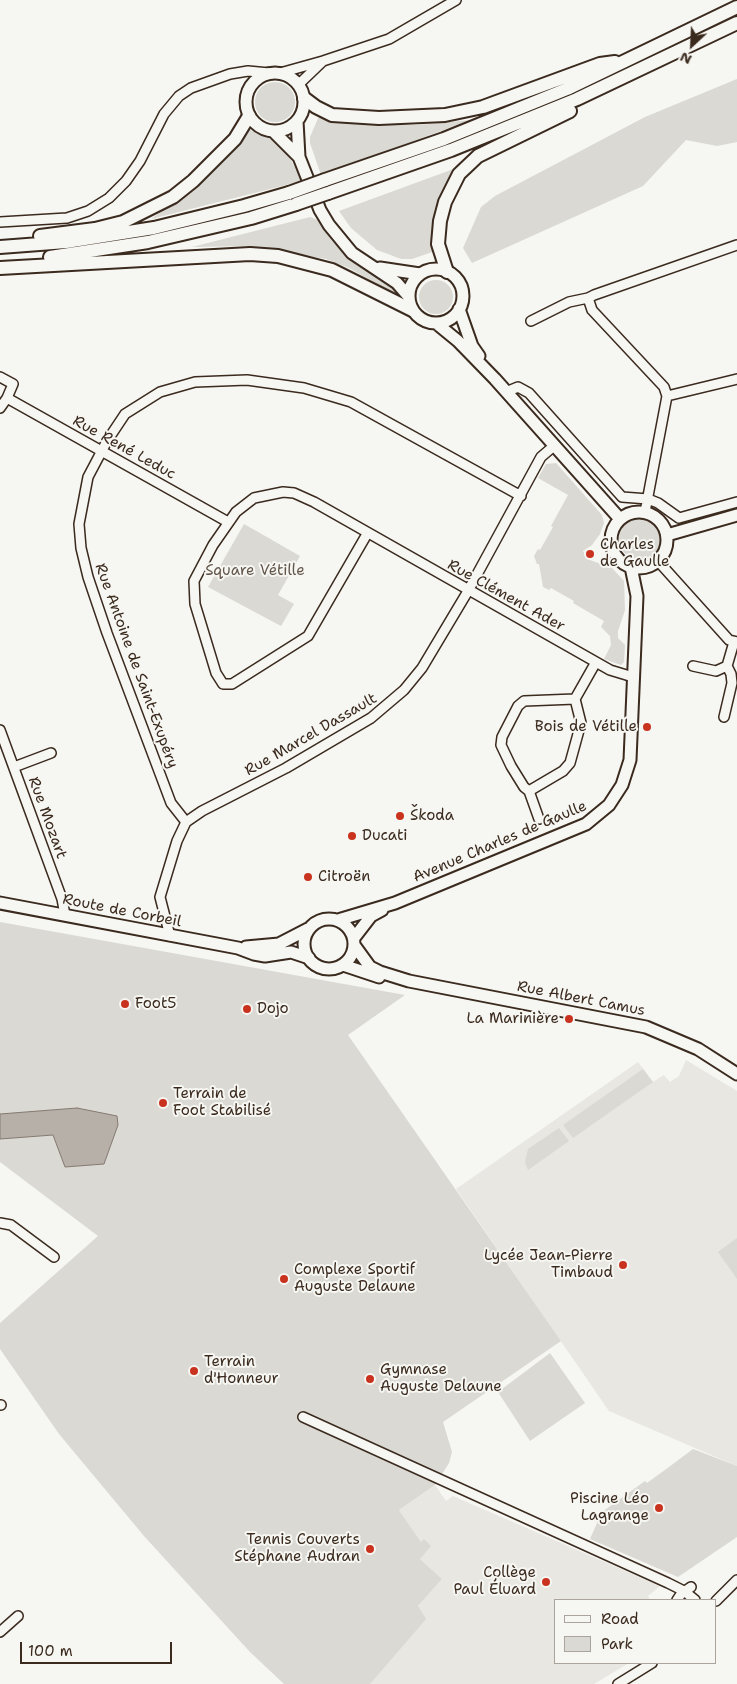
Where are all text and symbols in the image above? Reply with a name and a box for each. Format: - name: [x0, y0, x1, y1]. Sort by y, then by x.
- north arrow: [667, 20, 717, 70]
- text: N: [677, 48, 694, 69]
- street label: Rue René Leduc: [69, 412, 179, 484]
- place label: Charles de Gaulle: [600, 536, 670, 571]
- marker: Charles de Gaulle: [584, 548, 596, 560]
- street label: Rue Clément Ader: [444, 556, 568, 636]
- street label: Rue Antoine de Saint-Exupéry: [91, 561, 181, 771]
- park label: Square Vétille: [205, 562, 305, 580]
- street label: Rue Marcel Dassault: [242, 690, 380, 780]
- place label: Bois de Vétille: [535, 718, 637, 736]
- marker: Bois de Vétille: [641, 721, 653, 733]
- street label: Rue Mozart: [24, 774, 70, 862]
- street label: Avenue Charles de Gaulle: [411, 797, 589, 887]
- place label: Škoda: [410, 807, 454, 825]
- marker: Škoda: [394, 810, 406, 822]
- place label: Ducati: [362, 827, 407, 845]
- marker: Ducati: [346, 830, 358, 842]
- place label: Citroën: [318, 868, 370, 886]
- marker: Citroën: [302, 871, 314, 883]
- street label: Route de Corbeil: [61, 891, 183, 931]
- street label: Rue Albert Camus: [515, 978, 647, 1020]
- place label: Foot5: [135, 995, 177, 1013]
- marker: Foot5: [119, 998, 131, 1010]
- place label: Dojo: [257, 1000, 289, 1018]
- marker: Dojo: [241, 1003, 253, 1015]
- place label: La Marinière: [466, 1010, 559, 1028]
- marker: La Marinière: [563, 1013, 575, 1025]
- place label: Terrain de Foot Stabilisé: [173, 1085, 271, 1120]
- marker: Terrain de Foot Stabilisé: [157, 1097, 169, 1109]
- place label: Lycée Jean-Pierre Timbaud: [484, 1247, 613, 1282]
- marker: Lycée Jean-Pierre Timbaud: [617, 1259, 629, 1271]
- place label: Complexe Sportif Auguste Delaune: [294, 1261, 416, 1296]
- marker: Complexe Sportif Auguste Delaune: [278, 1273, 290, 1285]
- place label: Terrain d'Honneur: [204, 1353, 279, 1388]
- place label: Gymnase Auguste Delaune: [380, 1361, 502, 1396]
- marker: Terrain d'Honneur: [188, 1365, 200, 1377]
- marker: Gymnase Auguste Delaune: [364, 1373, 376, 1385]
- place label: Piscine Léo Lagrange: [570, 1490, 649, 1525]
- marker: Piscine Léo Lagrange: [653, 1502, 665, 1514]
- place label: Tennis Couverts Stéphane Audran: [234, 1531, 360, 1566]
- marker: Tennis Couverts Stéphane Audran: [364, 1543, 376, 1555]
- place label: Collège Paul Éluard: [453, 1564, 536, 1599]
- marker: Collège Paul Éluard: [540, 1576, 552, 1588]
- legend: [554, 1599, 717, 1664]
- text: Road: [601, 1609, 639, 1629]
- scale bar: [22, 1632, 175, 1664]
- text: Park: [601, 1634, 633, 1654]
- text: 100 m: [28, 1641, 73, 1661]

